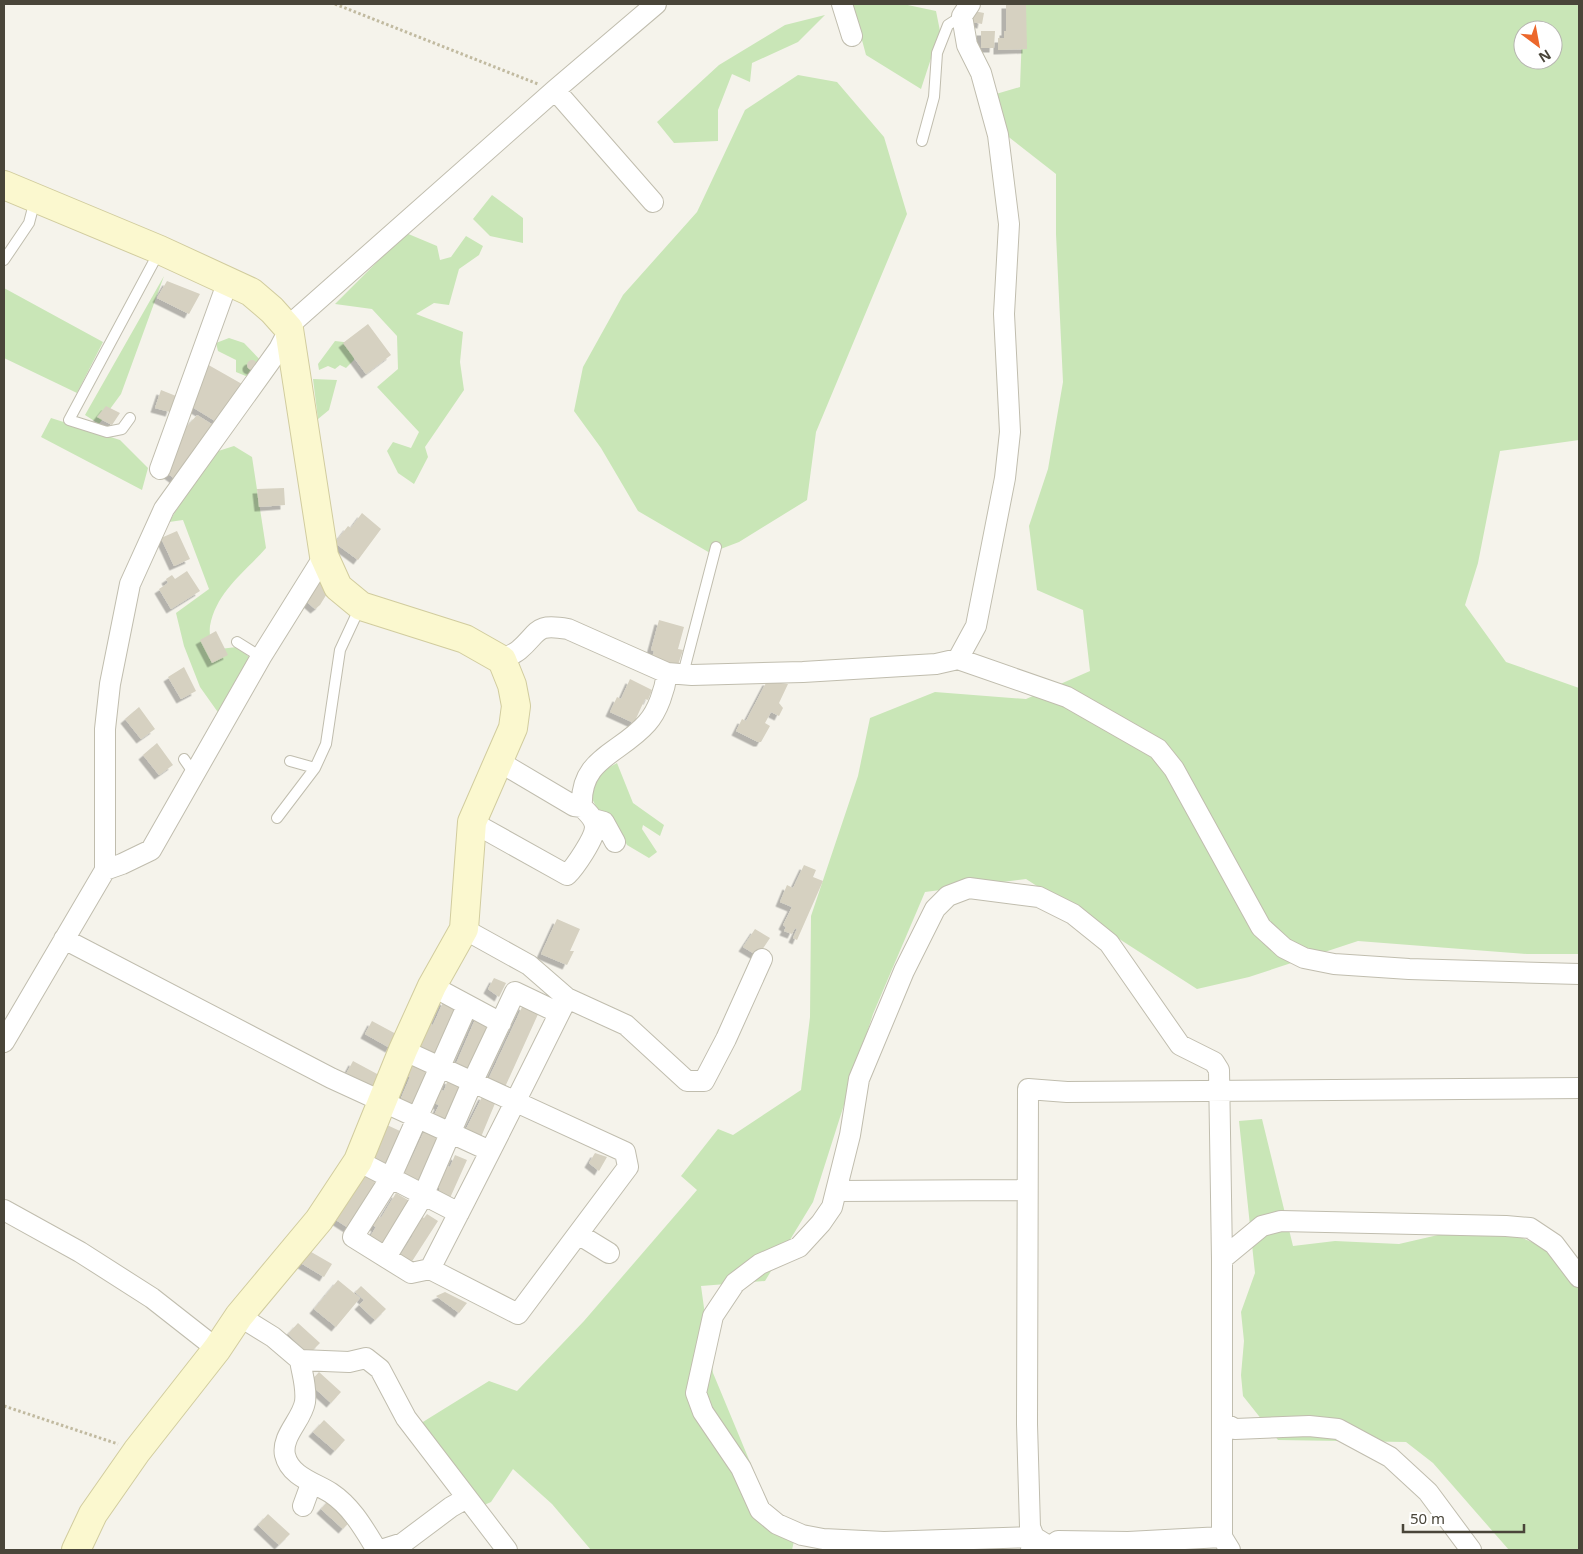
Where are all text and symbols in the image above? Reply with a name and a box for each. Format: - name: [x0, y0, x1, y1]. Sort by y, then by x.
- north arrow: [1513, 20, 1563, 70]
- text: N: [1535, 45, 1555, 68]
- scale bar: [1403, 1502, 1524, 1534]
- text: 50 m: [1410, 1508, 1445, 1528]

